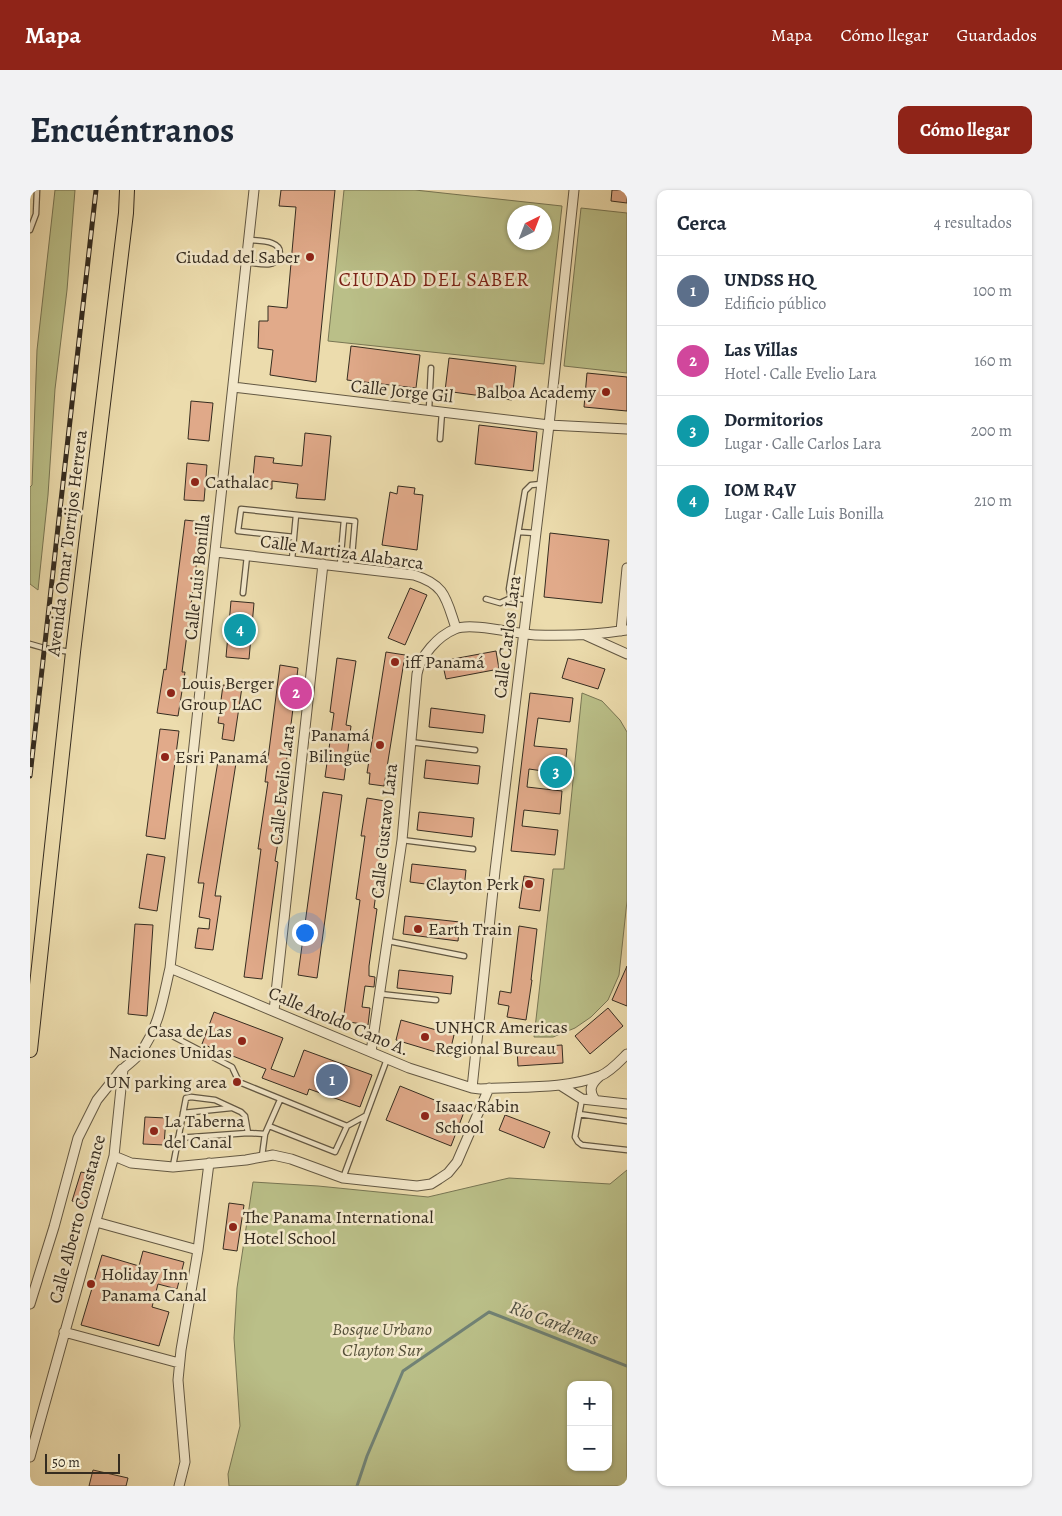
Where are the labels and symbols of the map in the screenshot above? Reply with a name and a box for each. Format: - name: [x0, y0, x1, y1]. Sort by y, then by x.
- north arrow: [507, 205, 552, 250]
- place label: Ciudad del Saber: [176, 245, 300, 269]
- marker: Ciudad del Saber: [304, 251, 316, 263]
- district label: CIUDAD DEL SABER: [338, 266, 530, 293]
- street label: Calle Jorge Gil: [350, 374, 455, 408]
- place label: Balboa Academy: [476, 380, 597, 404]
- marker: Balboa Academy: [600, 386, 612, 398]
- street label: Avenida Omar Torrijos Herrera: [41, 428, 93, 658]
- place label: Cathalac: [205, 470, 269, 494]
- marker: Cathalac: [189, 476, 201, 488]
- street label: Calle Luis Bonilla: [178, 512, 216, 641]
- street label: Calle Martiza Alabarca: [259, 529, 426, 575]
- street label: Calle Carlos Lara: [488, 574, 527, 700]
- pin: 4: [224, 611, 256, 649]
- place label: iff Panamá: [405, 650, 485, 674]
- marker: iff Panamá: [389, 656, 401, 668]
- place label: Louis Berger Group LAC: [181, 671, 274, 716]
- pin: 2: [280, 674, 312, 712]
- marker: Louis Berger Group LAC: [165, 687, 177, 699]
- street label: Calle Evelio Lara: [264, 723, 300, 846]
- place label: Panamá Bilingüe: [308, 723, 371, 768]
- marker: Panamá Bilingüe: [374, 739, 386, 751]
- place label: Esri Panamá: [175, 745, 269, 769]
- marker: Esri Panamá: [159, 751, 171, 763]
- pin: 3: [540, 753, 572, 791]
- street label: Calle Gustavo Lara: [365, 762, 403, 900]
- place label: Clayton Perk: [426, 872, 519, 896]
- marker: Clayton Perk: [523, 878, 535, 890]
- place label: Earth Train: [428, 917, 512, 941]
- your location: [292, 920, 318, 946]
- marker: Earth Train: [412, 923, 424, 935]
- street label: Calle Aroldo Cano A.: [265, 981, 413, 1061]
- place label: UNHCR Americas Regional Bureau: [435, 1015, 568, 1060]
- place label: Casa de Las Naciones Unidas: [109, 1019, 232, 1064]
- marker: UNHCR Americas Regional Bureau: [419, 1031, 431, 1043]
- marker: Casa de Las Naciones Unidas: [236, 1035, 248, 1047]
- pin: 1: [316, 1061, 348, 1099]
- place label: UN parking area: [105, 1070, 228, 1094]
- marker: UN parking area: [231, 1076, 243, 1088]
- place label: Isaac Rabin School: [435, 1094, 520, 1139]
- place label: La Taberna del Canal: [164, 1109, 245, 1154]
- marker: Isaac Rabin School: [419, 1110, 431, 1122]
- marker: La Taberna del Canal: [148, 1125, 160, 1137]
- street label: Calle Alberto Constance: [43, 1132, 111, 1306]
- place label: The Panama International Hotel School: [243, 1205, 434, 1250]
- marker: The Panama International Hotel School: [227, 1221, 239, 1233]
- place label: Holiday Inn Panama Canal: [101, 1262, 207, 1307]
- marker: Holiday Inn Panama Canal: [85, 1278, 97, 1290]
- water label: Río Cardenas: [506, 1294, 603, 1352]
- park label: Bosque Urbano Clayton Sur: [332, 1317, 432, 1362]
- scale bar: [45, 1451, 120, 1474]

